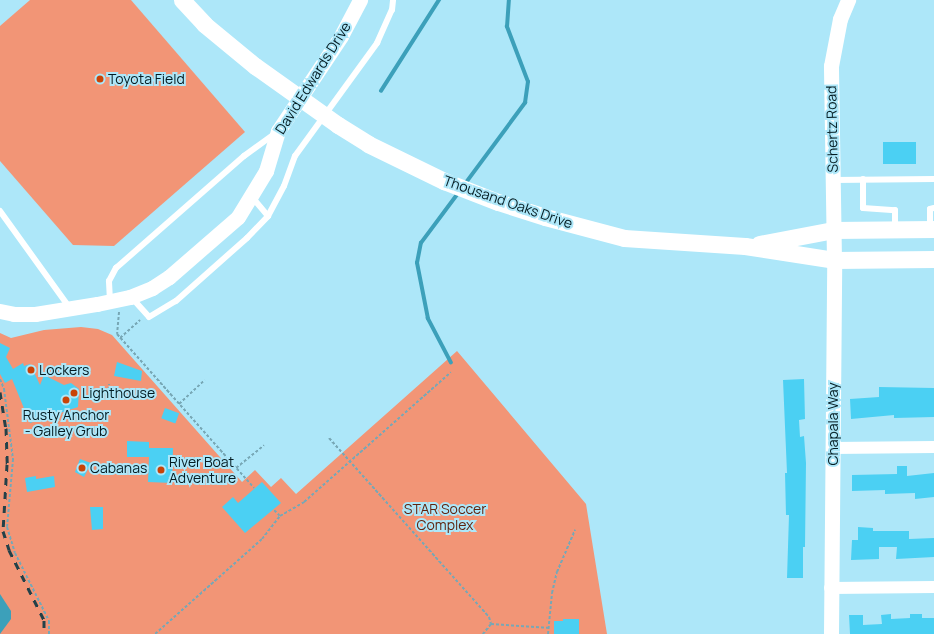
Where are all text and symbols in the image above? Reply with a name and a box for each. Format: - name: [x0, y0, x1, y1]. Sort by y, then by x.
- street label: David Edwards Drive: [272, 19, 354, 137]
- place label: Toyota Field: [108, 71, 185, 87]
- marker: Toyota Field: [95, 74, 105, 84]
- street label: Schertz Road: [823, 85, 841, 173]
- street label: Thousand Oaks Drive: [441, 172, 575, 232]
- place label: Lockers: [39, 362, 89, 378]
- marker: Lockers: [26, 365, 36, 375]
- street label: Chapala Way: [825, 382, 841, 466]
- place label: Lighthouse: [82, 385, 155, 401]
- marker: Lighthouse: [69, 388, 79, 398]
- marker: Rusty Anchor - Galley Grub: [61, 395, 71, 405]
- place label: Rusty Anchor - Galley Grub: [23, 407, 109, 440]
- place label: River Boat Adventure: [169, 454, 236, 486]
- place label: Cabanas: [90, 460, 147, 476]
- marker: Cabanas: [77, 463, 87, 473]
- marker: River Boat Adventure: [156, 465, 166, 475]
- park label: STAR Soccer Complex: [404, 501, 486, 534]

